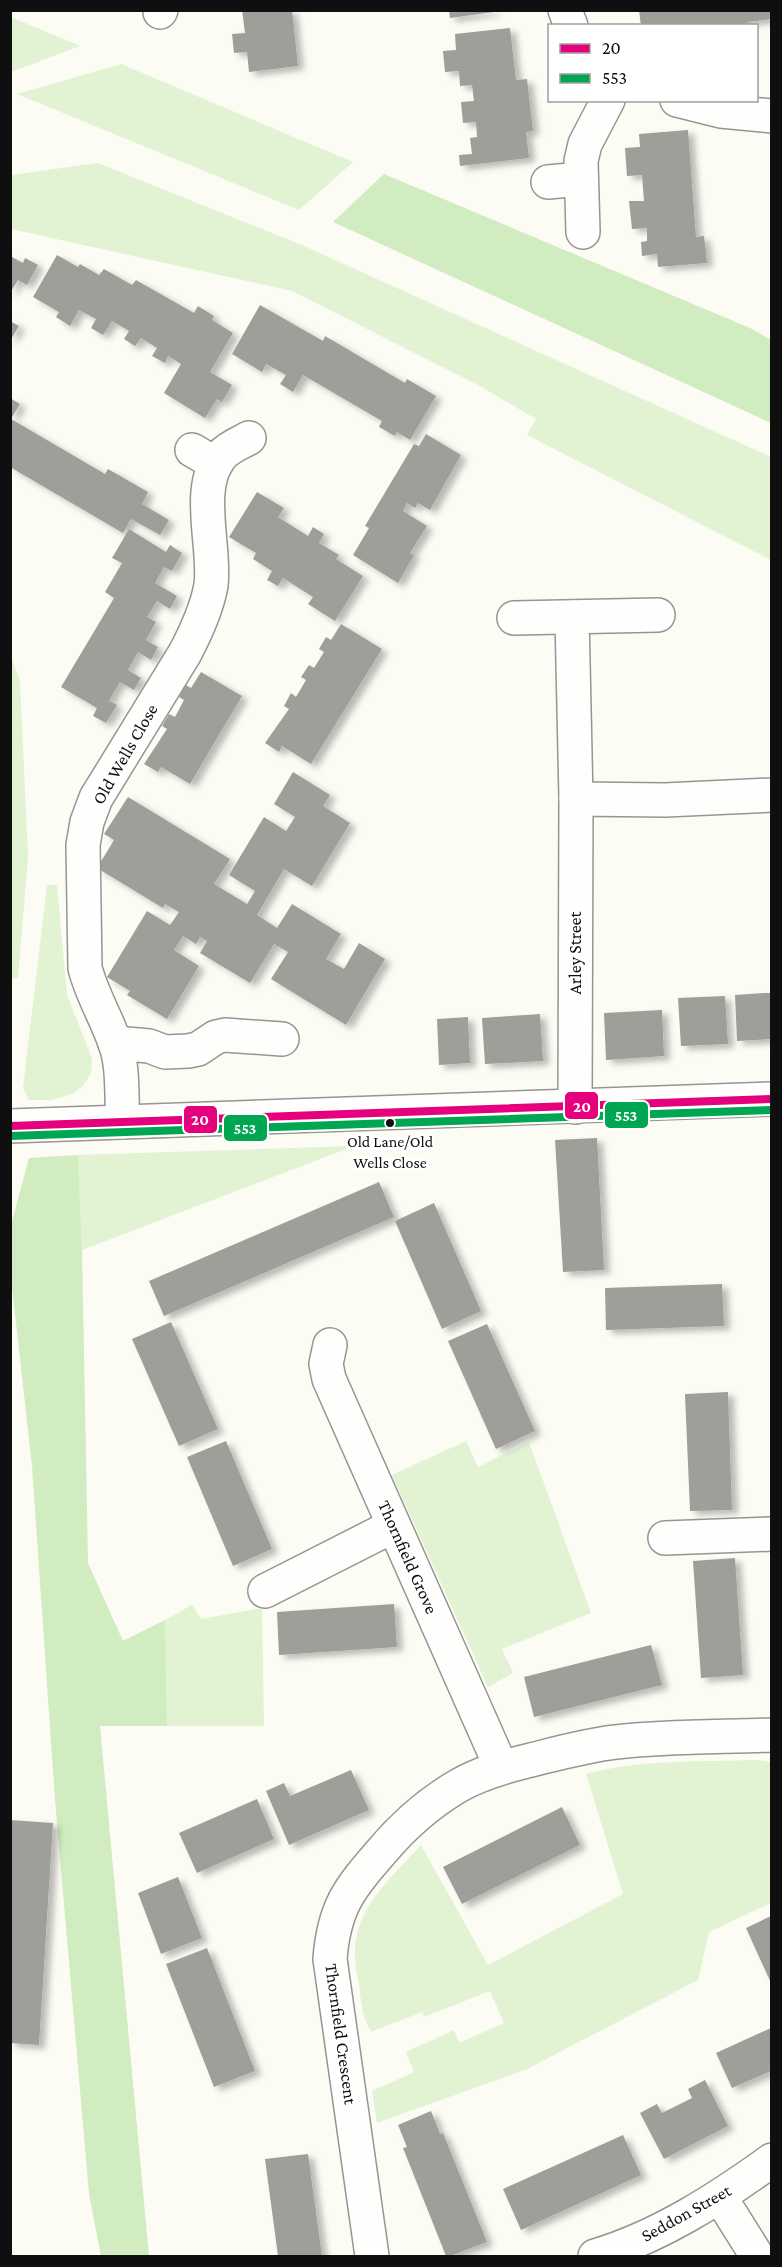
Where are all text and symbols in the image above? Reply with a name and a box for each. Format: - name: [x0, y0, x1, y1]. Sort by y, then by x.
- legend: [548, 24, 758, 102]
- text: 20: [602, 38, 621, 58]
- text: 553: [602, 68, 627, 88]
- street label: Old Wells Close: [88, 700, 162, 808]
- street label: Arley Street: [565, 910, 585, 994]
- line badge: 20: [564, 1091, 599, 1120]
- text: 20: [573, 1098, 591, 1115]
- line badge: 553: [604, 1101, 649, 1129]
- line badge: 20: [183, 1105, 218, 1134]
- text: 553: [615, 1107, 638, 1124]
- text: 20: [191, 1111, 209, 1128]
- line badge: 553: [223, 1114, 268, 1142]
- marker: Old Lane/Old Wells Close: [384, 1117, 396, 1129]
- text: 553: [234, 1120, 257, 1137]
- place label: Old Lane/Old Wells Close: [347, 1133, 434, 1171]
- street label: Thornfield Grove: [374, 1497, 442, 1617]
- street label: Thornfield Crescent: [321, 1962, 361, 2107]
- street label: Seddon Street: [638, 2180, 735, 2246]

